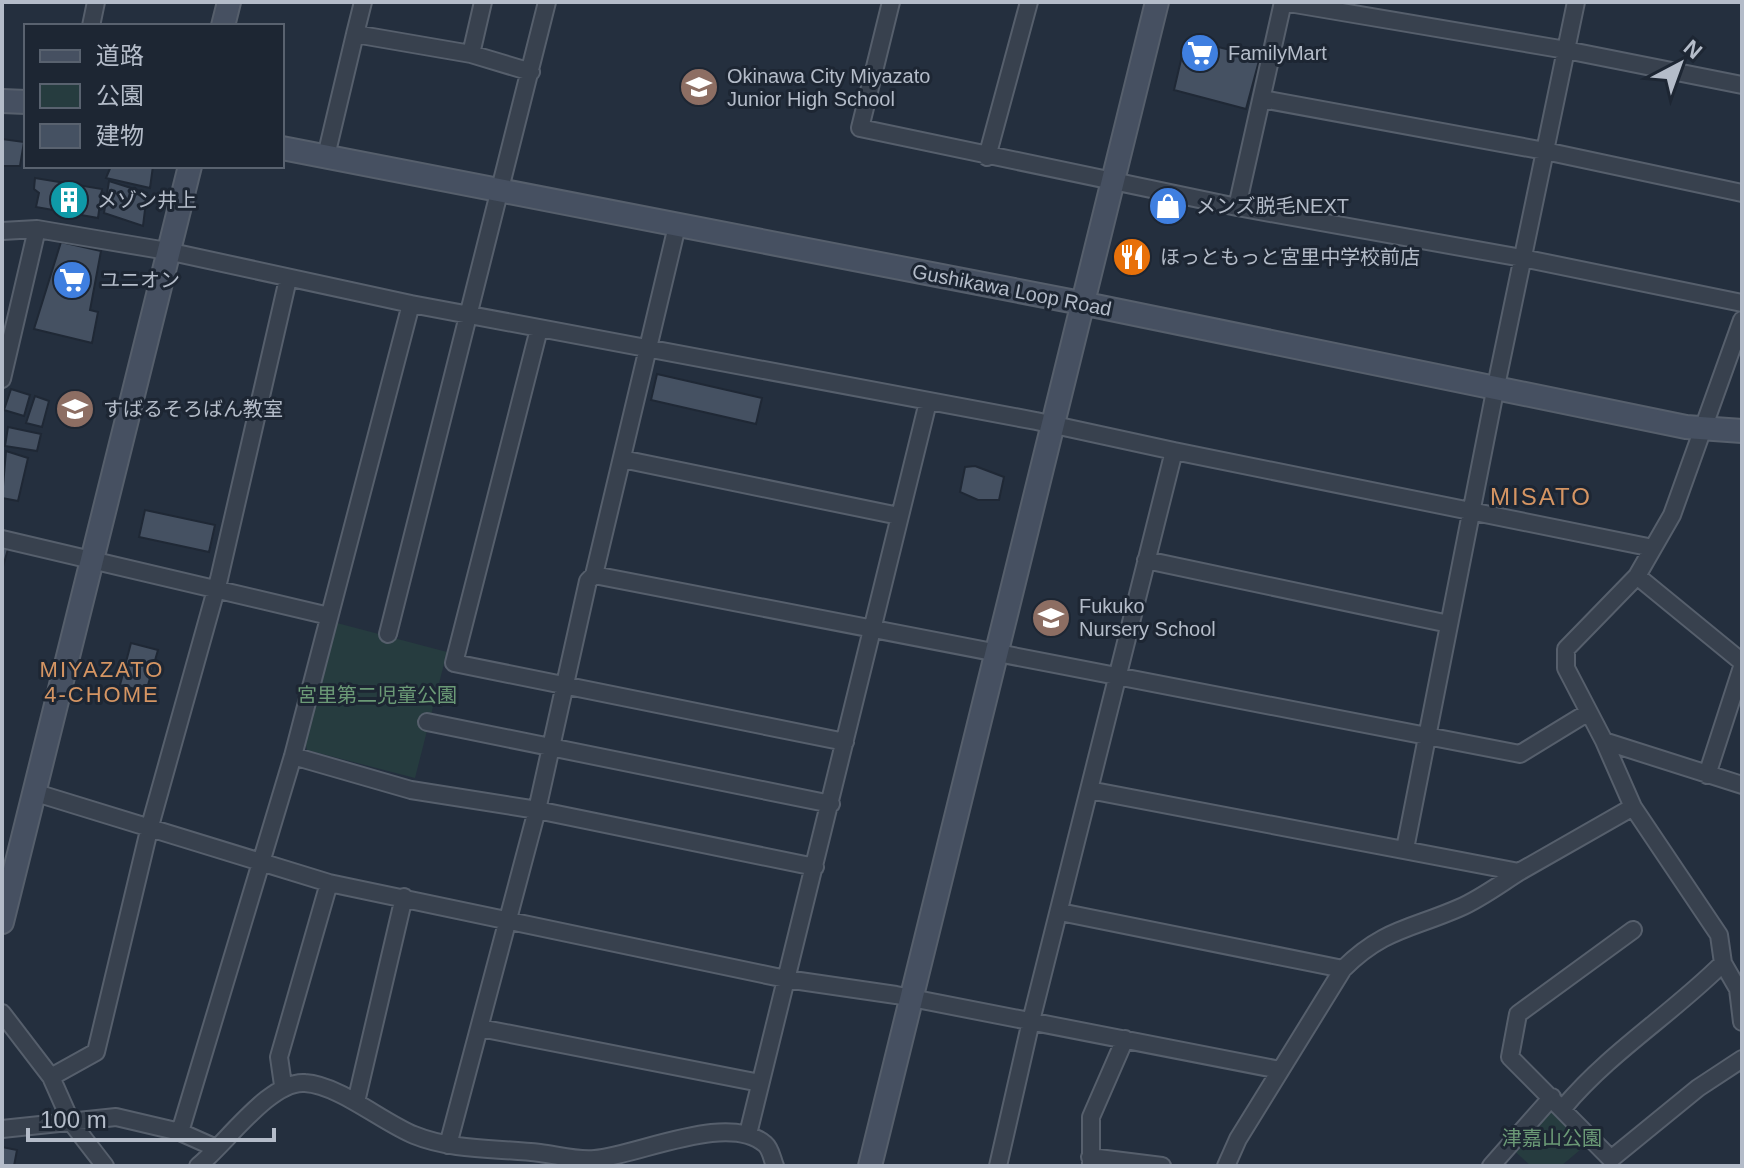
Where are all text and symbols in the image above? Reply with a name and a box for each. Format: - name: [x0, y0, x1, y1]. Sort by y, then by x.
- legend: [24, 24, 284, 168]
- north arrow: [1640, 24, 1720, 104]
- supermarket icon: FamilyMart: [1179, 32, 1221, 74]
- text: N: [1679, 35, 1707, 64]
- text: 道路: [96, 42, 144, 69]
- place label: FamilyMart: [1228, 42, 1327, 64]
- place label: Okinawa City Miyazato Junior High School: [727, 65, 930, 110]
- school or university icon: Okinawa City Miyazato Junior High School: [678, 66, 720, 108]
- text: 公園: [96, 82, 144, 109]
- text: 建物: [96, 122, 144, 149]
- building icon: メゾン井上: [48, 179, 90, 221]
- shop icon: メンズ脱毛NEXT: [1147, 185, 1189, 227]
- place label: メゾン井上: [97, 189, 197, 211]
- place label: メンズ脱毛NEXT: [1196, 195, 1349, 217]
- restaurant icon: ほっともっと宮里中学校前店: [1111, 236, 1153, 278]
- place label: ほっともっと宮里中学校前店: [1160, 246, 1420, 268]
- supermarket icon: ユニオン: [51, 259, 93, 301]
- street label: Gushikawa Loop Road: [911, 260, 1113, 320]
- place label: ユニオン: [100, 269, 180, 291]
- school or university icon: すばるそろばん教室: [54, 388, 96, 430]
- place label: すばるそろばん教室: [103, 398, 283, 420]
- district label: MISATO: [1490, 483, 1592, 510]
- place label: Fukuko Nursery School: [1079, 595, 1216, 640]
- school or university icon: Fukuko Nursery School: [1030, 597, 1072, 639]
- district label: MIYAZATO 4-CHOME: [40, 657, 164, 707]
- park label: 宮里第二児童公園: [297, 684, 457, 706]
- scale bar: [28, 1092, 274, 1142]
- text: 100 m: [40, 1106, 107, 1133]
- park label: 津嘉山公園: [1502, 1127, 1602, 1149]

